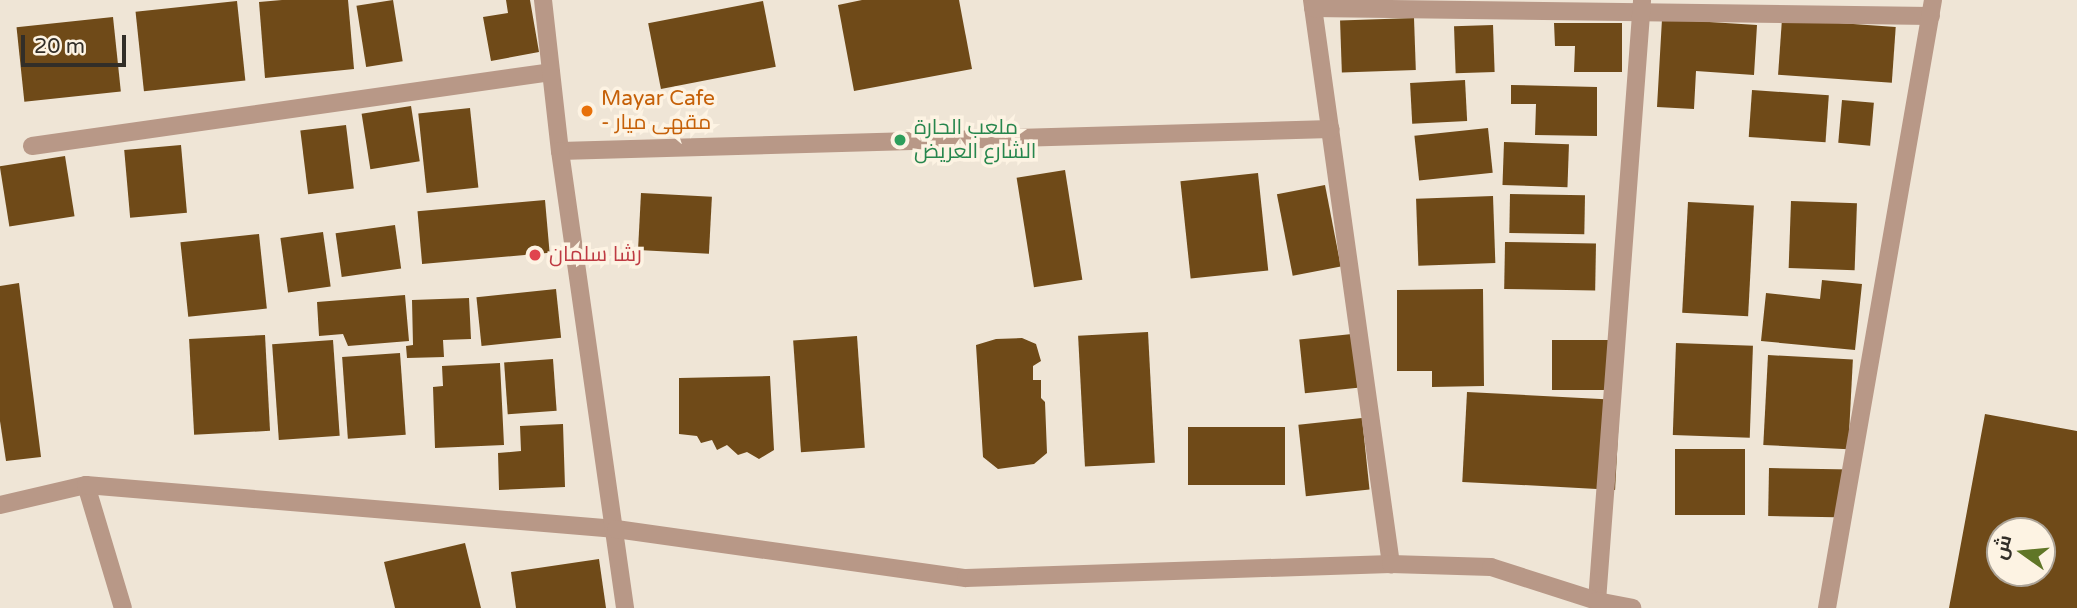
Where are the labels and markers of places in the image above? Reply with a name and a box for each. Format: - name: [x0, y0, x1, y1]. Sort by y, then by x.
- place label: Mayar Cafe - مقهى ميار: [601, 86, 715, 136]
- marker: Mayar Cafe - مقهى ميار: [579, 103, 595, 119]
- place label: ملعب الحارة الشارع العريض: [914, 115, 1036, 165]
- marker: ملعب الحارة الشارع العريض: [892, 132, 908, 148]
- place label: رشا سلمان: [549, 242, 642, 268]
- marker: رشا سلمان: [527, 247, 543, 263]

